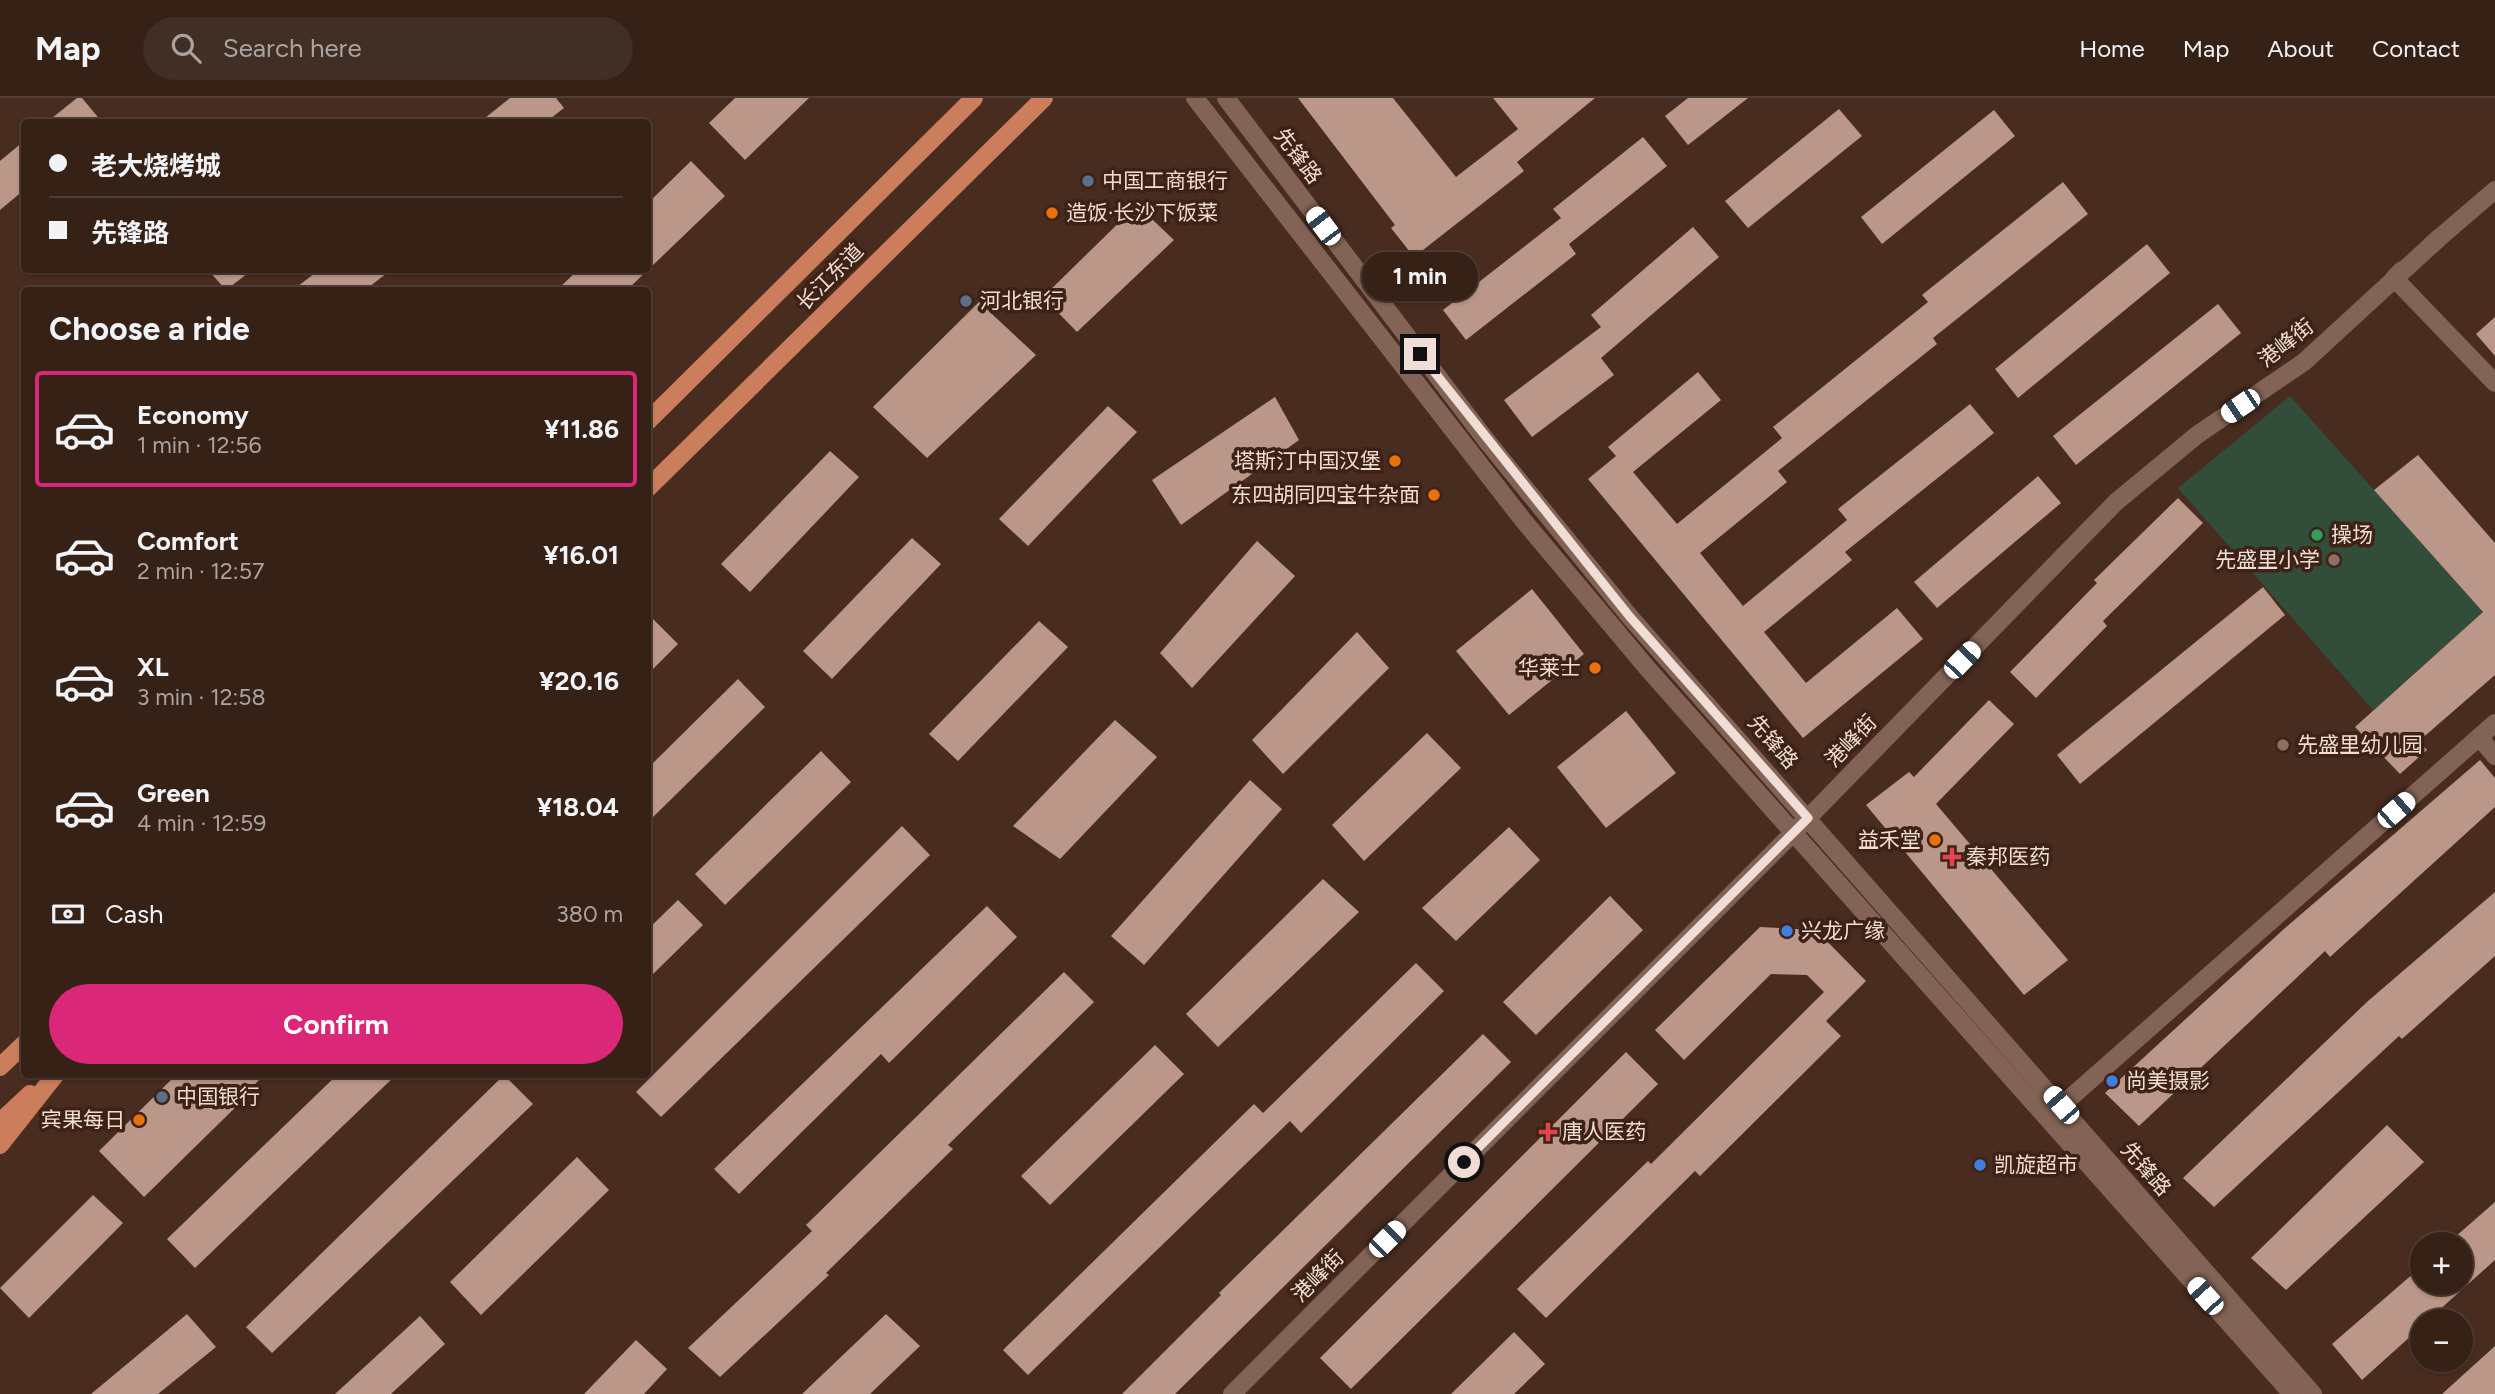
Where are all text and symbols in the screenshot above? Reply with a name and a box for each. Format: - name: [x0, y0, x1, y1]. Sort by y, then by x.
- search box: [143, 17, 633, 80]
- text: Map: [35, 29, 101, 68]
- icon: search: [167, 29, 205, 67]
- text: Search here: [223, 32, 362, 64]
- text: Home: [2079, 34, 2145, 63]
- text: Map: [2183, 34, 2229, 63]
- text: About: [2267, 34, 2334, 63]
- text: Contact: [2372, 34, 2460, 63]
- street label: 先锋路: [1269, 123, 1327, 188]
- text: 老大烧烤城: [91, 150, 221, 182]
- place label: 中国工商银行: [1102, 168, 1228, 193]
- marker: 中国工商银行: [1080, 173, 1096, 189]
- place label: 造饭·长沙下饭菜: [1066, 200, 1218, 225]
- car: [1302, 203, 1345, 249]
- marker: 造饭·长沙下饭菜: [1044, 205, 1060, 221]
- text: 先锋路: [91, 217, 169, 249]
- street label: 长江东道: [791, 238, 868, 315]
- callout: 1 min: [1362, 252, 1478, 302]
- text: 1 min: [1393, 262, 1447, 290]
- place label: 河北银行: [980, 288, 1064, 313]
- marker: 河北银行: [958, 293, 974, 309]
- text: Choose a ride: [49, 310, 250, 348]
- street label: 港峰街: [2253, 313, 2318, 372]
- route end: [1404, 338, 1436, 370]
- car: [2217, 386, 2264, 426]
- icon: car: [53, 398, 116, 461]
- text: Economy: [137, 399, 249, 431]
- text: ¥11.86: [544, 413, 619, 445]
- text: 1 min · 12:56: [137, 431, 262, 459]
- place label: 塔斯汀中国汉堡: [1234, 448, 1381, 473]
- marker: 塔斯汀中国汉堡: [1387, 453, 1403, 469]
- place label: 东四胡同四宝牛杂面: [1231, 482, 1420, 507]
- marker: 东四胡同四宝牛杂面: [1426, 487, 1442, 503]
- place label: 操场: [2331, 522, 2373, 547]
- icon: car: [53, 524, 116, 587]
- text: Comfort: [137, 525, 239, 557]
- marker: 操场: [2309, 527, 2325, 543]
- text: ¥16.01: [543, 539, 619, 571]
- place label: 先盛里小学: [2215, 547, 2320, 572]
- marker: 先盛里小学: [2326, 552, 2342, 568]
- text: 2 min · 12:57: [137, 557, 264, 585]
- car: [1940, 638, 1985, 682]
- icon: car: [53, 650, 116, 713]
- text: XL: [137, 651, 169, 683]
- place label: 华莱士: [1518, 655, 1581, 680]
- marker: 华莱士: [1587, 660, 1603, 676]
- text: ¥20.16: [539, 665, 619, 697]
- text: 3 min · 12:58: [137, 683, 266, 711]
- street label: 港峰街: [1820, 709, 1882, 772]
- street label: 先锋路: [1743, 710, 1803, 774]
- place label: 先盛里幼儿园: [2297, 732, 2423, 757]
- marker: 先盛里幼儿园: [2275, 737, 2291, 753]
- icon: car: [53, 776, 116, 839]
- text: Green: [137, 777, 210, 809]
- car: [2374, 788, 2419, 832]
- text: ¥18.04: [537, 791, 619, 823]
- text: 4 min · 12:59: [137, 809, 266, 837]
- place label: 益禾堂: [1858, 827, 1921, 852]
- marker: 益禾堂: [1927, 832, 1943, 848]
- place label: 秦邦医药: [1966, 844, 2050, 869]
- marker: 秦邦医药: [1944, 849, 1960, 865]
- icon: cash: [49, 895, 87, 933]
- text: Cash: [105, 898, 164, 930]
- text: 380 m: [556, 900, 623, 928]
- place label: 兴龙广缘: [1801, 918, 1885, 943]
- marker: 兴龙广缘: [1779, 923, 1795, 939]
- button: Confirm: [49, 984, 623, 1064]
- place label: 尚美摄影: [2126, 1068, 2210, 1093]
- marker: 尚美摄影: [2104, 1073, 2120, 1089]
- car: [2040, 1082, 2083, 1128]
- place label: 中国银行: [176, 1084, 260, 1109]
- marker: 中国银行: [154, 1089, 170, 1105]
- place label: 宾果每日: [41, 1107, 125, 1132]
- marker: 宾果每日: [131, 1112, 147, 1128]
- place label: 唐人医药: [1562, 1119, 1646, 1144]
- marker: 唐人医药: [1540, 1124, 1556, 1140]
- street label: 先锋路: [2116, 1137, 2176, 1201]
- route start: [1448, 1146, 1480, 1178]
- place label: 凯旋超市: [1994, 1152, 2078, 1177]
- marker: 凯旋超市: [1972, 1157, 1988, 1173]
- car: [1365, 1217, 1410, 1261]
- map controls: [2410, 1232, 2473, 1372]
- button: +: [2410, 1232, 2473, 1295]
- street label: 港峰街: [1287, 1245, 1349, 1307]
- car: [2184, 1273, 2227, 1319]
- button: −: [2410, 1309, 2473, 1372]

